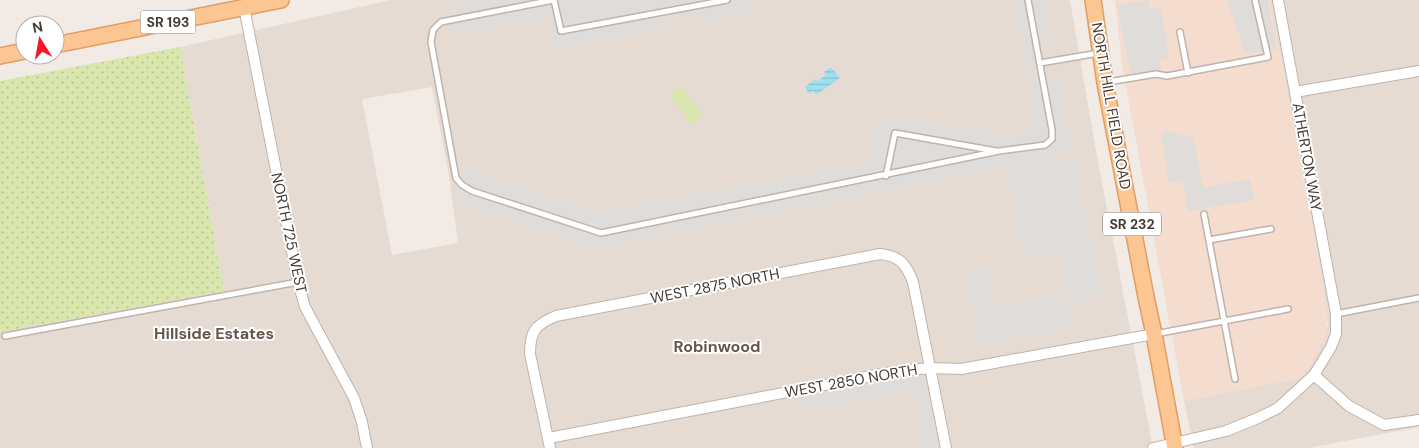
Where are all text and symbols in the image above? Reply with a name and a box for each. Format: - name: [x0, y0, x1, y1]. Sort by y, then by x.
- road number: SR 193: [140, 11, 196, 34]
- north arrow: [15, 15, 65, 65]
- text: N: [31, 17, 44, 37]
- street label: NORTH HILL FIELD ROAD: [1086, 21, 1136, 191]
- street label: ATHERTON WAY: [1288, 101, 1326, 213]
- street label: NORTH 725 WEST: [266, 171, 312, 295]
- road number: SR 232: [1103, 212, 1161, 235]
- street label: WEST 2875 NORTH: [649, 264, 781, 308]
- district label: Hillside Estates: [154, 323, 274, 344]
- district label: Robinwood: [674, 336, 760, 357]
- street label: WEST 2850 NORTH: [783, 359, 919, 403]

